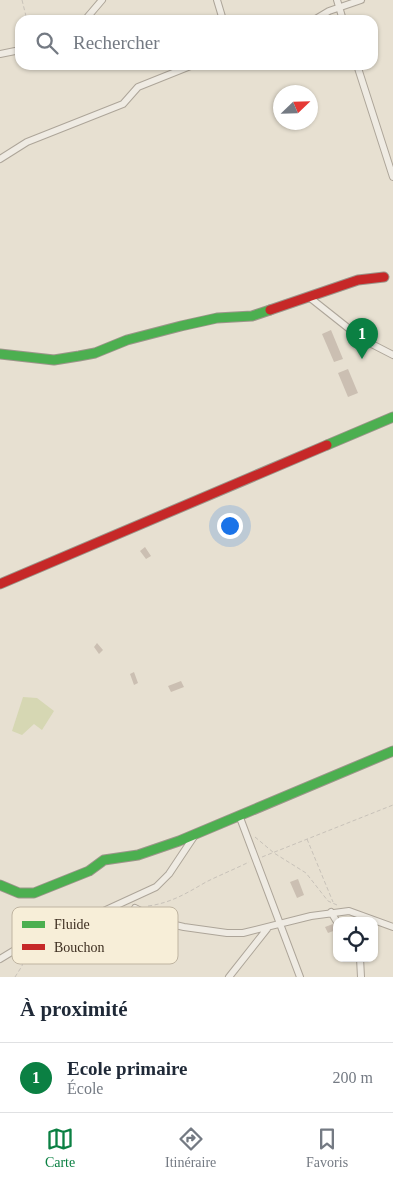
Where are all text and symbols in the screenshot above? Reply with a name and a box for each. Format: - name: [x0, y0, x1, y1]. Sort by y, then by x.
- search box: [15, 15, 378, 70]
- icon: search: [33, 29, 61, 57]
- text: Rechercher: [73, 32, 160, 53]
- north arrow: [273, 85, 318, 130]
- pin: 1: [346, 318, 378, 359]
- your location: [217, 513, 243, 539]
- legend: [12, 907, 178, 964]
- text: Fluide: [54, 917, 90, 932]
- map controls: [333, 917, 378, 962]
- button: locate: [333, 917, 378, 962]
- text: Bouchon: [54, 940, 105, 955]
- text: À proximité: [20, 997, 128, 1021]
- text: Ecole primaire: [67, 1058, 187, 1079]
- text: 1: [32, 1069, 40, 1086]
- text: 200 m: [333, 1069, 373, 1086]
- text: École: [67, 1080, 103, 1097]
- tab: Carte: [45, 1125, 75, 1171]
- tab: Itinéraire: [165, 1125, 216, 1171]
- tab: Favoris: [306, 1125, 348, 1171]

